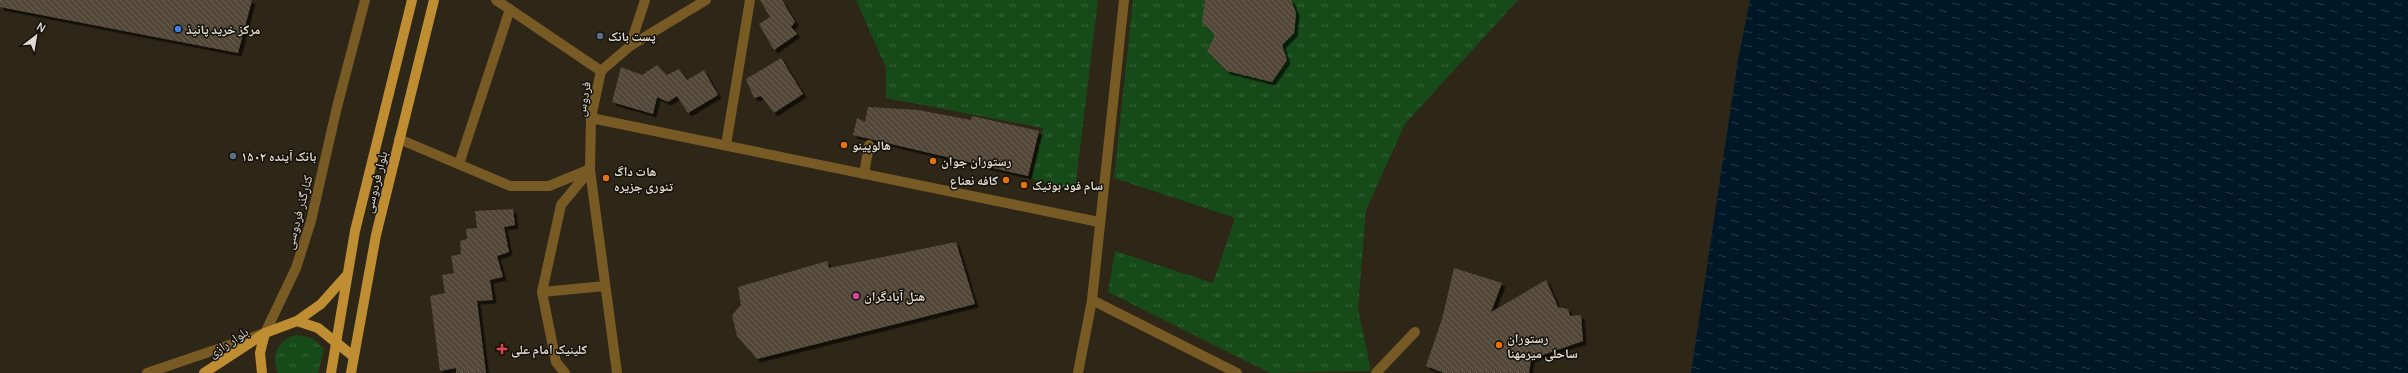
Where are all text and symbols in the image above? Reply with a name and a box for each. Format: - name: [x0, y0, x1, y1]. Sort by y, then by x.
- north arrow: [16, 16, 56, 56]
- text: N: [34, 19, 49, 36]
- place label: مرکز خرید پانیذ: [186, 20, 260, 38]
- marker: مرکز خرید پانیذ: [173, 24, 183, 34]
- place label: پست بانک: [608, 27, 656, 45]
- marker: پست بانک: [595, 31, 605, 41]
- street label: فردوس: [571, 80, 595, 118]
- place label: هالوپینو: [852, 136, 891, 154]
- marker: هالوپینو: [839, 140, 849, 150]
- place label: بانک آینده ۱۵۰۲: [241, 147, 317, 165]
- street label: بلوار فردوسی: [359, 149, 391, 215]
- marker: بانک آینده ۱۵۰۲: [228, 151, 238, 161]
- place label: رستوران جوان: [941, 152, 1011, 170]
- marker: رستوران جوان: [928, 156, 938, 166]
- place label: هات داگ تنورى جزيره: [614, 162, 674, 195]
- place label: كافه نعناع: [949, 171, 998, 190]
- street label: کنارگذر فردوسی: [279, 172, 317, 251]
- marker: هات داگ تنورى جزيره: [601, 173, 611, 183]
- marker: كافه نعناع: [1001, 175, 1011, 185]
- place label: سام فود بوتیک: [1032, 176, 1103, 195]
- marker: سام فود بوتیک: [1019, 180, 1029, 190]
- place label: هتل آبادگران: [864, 287, 925, 305]
- marker: هتل آبادگران: [851, 291, 861, 301]
- street label: بلوار رازی: [204, 322, 252, 362]
- place label: رستوران ساحلی میرمهنا: [1507, 329, 1578, 362]
- place label: کلینیک امام علی: [511, 340, 588, 359]
- marker: رستوران ساحلی میرمهنا: [1494, 340, 1504, 350]
- marker: کلینیک امام علی: [496, 343, 508, 355]

